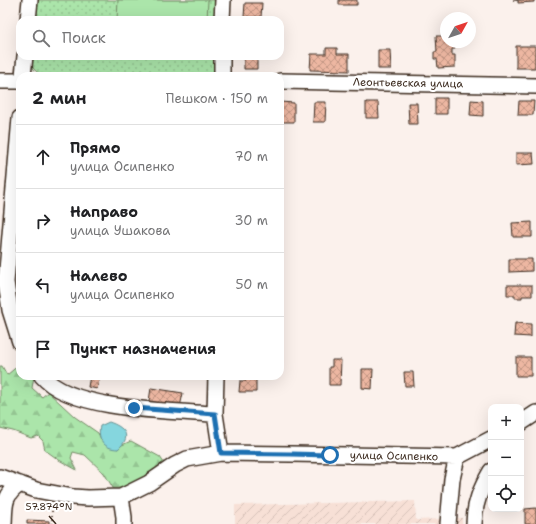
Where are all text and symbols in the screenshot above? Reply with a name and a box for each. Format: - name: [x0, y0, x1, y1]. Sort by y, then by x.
- north arrow: [440, 12, 476, 48]
- search box: [16, 16, 284, 60]
- icon: search: [30, 27, 52, 49]
- text: Поиск: [62, 28, 106, 48]
- street label: Леонтьевская улица: [353, 75, 464, 91]
- text: 2 мин: [32, 87, 87, 109]
- text: Пешком · 150 m: [166, 90, 268, 107]
- text: Прямо: [70, 138, 120, 158]
- icon: ahead: [32, 146, 54, 168]
- text: 70 m: [234, 148, 268, 165]
- text: улица Осипенко: [70, 158, 175, 175]
- text: Направо: [70, 202, 138, 222]
- icon: right: [32, 210, 54, 232]
- text: 30 m: [234, 212, 268, 229]
- text: улица Ушакова: [70, 222, 170, 239]
- text: Налево: [70, 266, 128, 286]
- icon: left: [32, 274, 54, 296]
- text: 50 m: [235, 276, 268, 293]
- text: улица Осипенко: [70, 286, 175, 303]
- icon: arrive: [32, 338, 54, 360]
- text: Пункт назначения: [70, 339, 216, 359]
- route end: [125, 399, 143, 417]
- map controls: [488, 404, 524, 512]
- button: +: [488, 404, 524, 440]
- button: −: [488, 440, 524, 476]
- route start: [321, 446, 339, 464]
- street label: улица Осипенко: [350, 448, 439, 464]
- button: locate: [488, 476, 524, 512]
- text: 57.874°N: [26, 500, 72, 513]

